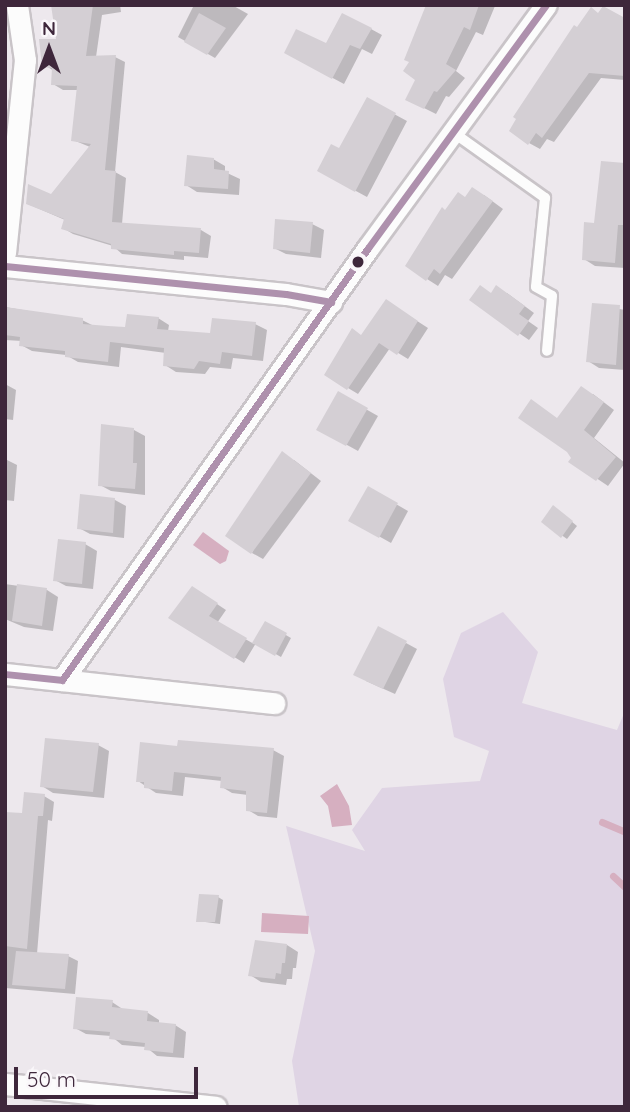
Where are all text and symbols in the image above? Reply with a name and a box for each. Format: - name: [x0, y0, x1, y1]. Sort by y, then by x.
- north arrow: [14, 14, 84, 84]
- text: N: [42, 16, 56, 40]
- unlabelled marker: [351, 255, 365, 269]
- scale bar: [18, 1052, 201, 1096]
- text: 50 m: [27, 1066, 76, 1092]

